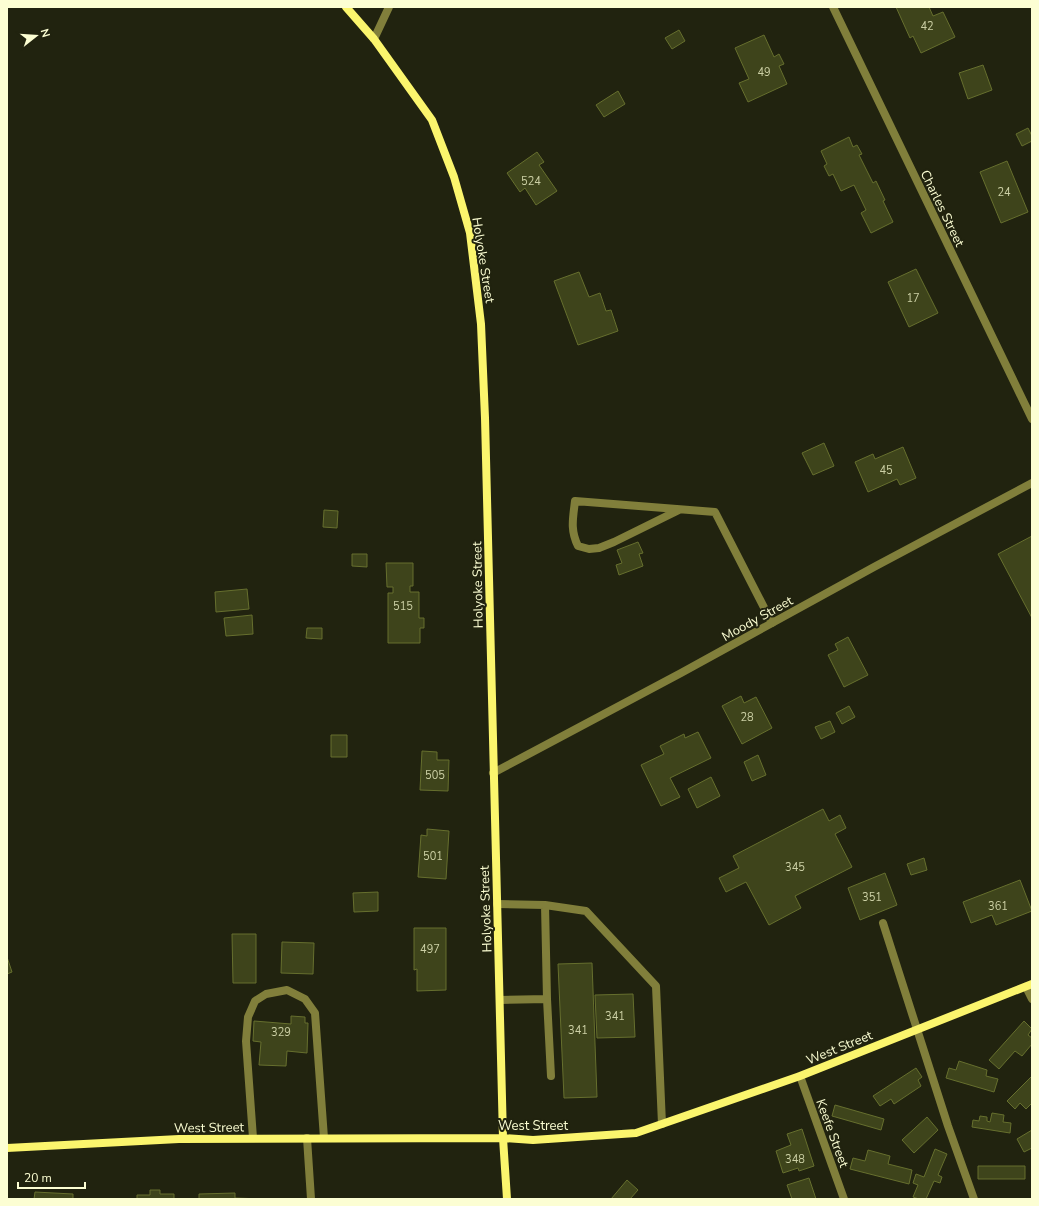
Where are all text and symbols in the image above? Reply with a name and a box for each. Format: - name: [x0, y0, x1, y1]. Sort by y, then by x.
- north arrow: [16, 16, 56, 56]
- house number: 42: [920, 19, 934, 34]
- text: N: [37, 27, 53, 39]
- house number: 49: [757, 65, 771, 80]
- street label: Charles Street: [916, 167, 969, 250]
- house number: 524: [521, 174, 541, 189]
- house number: 24: [997, 185, 1011, 200]
- street label: Holyoke Street: [467, 216, 499, 305]
- house number: 17: [906, 291, 920, 306]
- house number: 45: [879, 463, 893, 478]
- street label: Holyoke Street: [468, 541, 488, 628]
- street label: Moody Street: [719, 592, 797, 646]
- house number: 515: [393, 599, 413, 614]
- house number: 28: [740, 710, 754, 725]
- house number: 505: [425, 768, 445, 783]
- house number: 501: [423, 849, 443, 864]
- house number: 345: [785, 860, 805, 875]
- street label: Holyoke Street: [475, 865, 497, 953]
- house number: 351: [862, 890, 882, 905]
- house number: 361: [988, 899, 1008, 914]
- house number: 497: [420, 942, 440, 957]
- house number: 341: [605, 1009, 625, 1024]
- house number: 341: [568, 1023, 588, 1038]
- house number: 329: [271, 1025, 291, 1040]
- street label: West Street: [804, 1026, 876, 1069]
- street label: Keefe Street: [811, 1097, 853, 1171]
- street label: West Street: [498, 1117, 568, 1135]
- street label: West Street: [174, 1118, 245, 1138]
- house number: 348: [785, 1152, 805, 1167]
- scale bar: [18, 1164, 85, 1190]
- text: 20 m: [24, 1170, 52, 1186]

